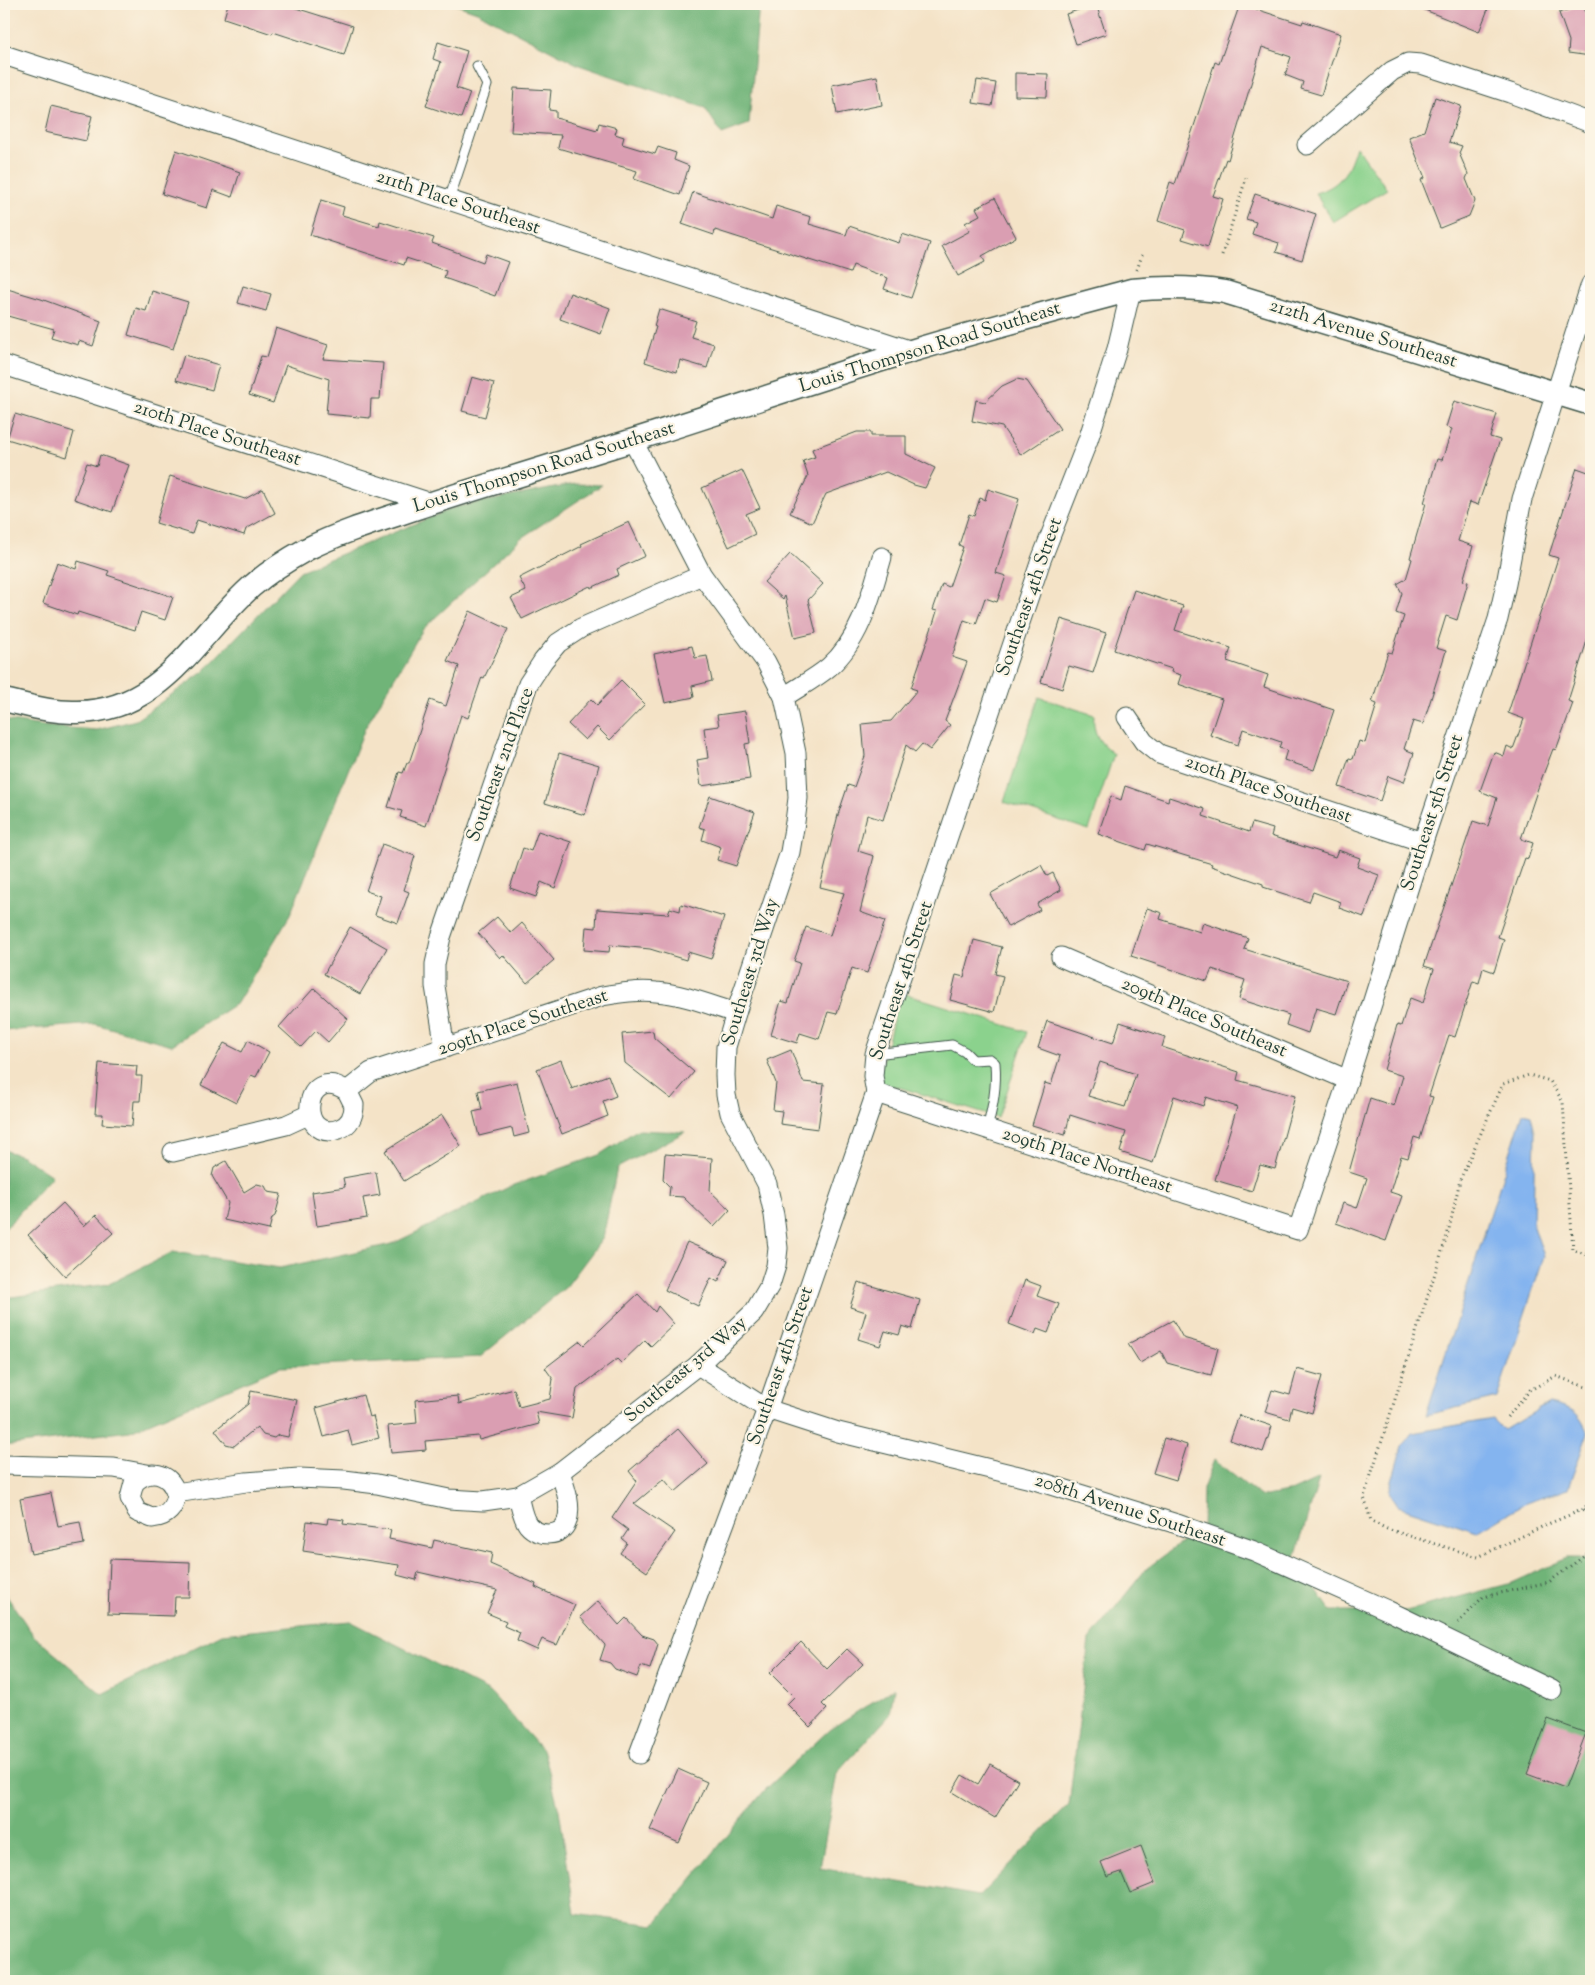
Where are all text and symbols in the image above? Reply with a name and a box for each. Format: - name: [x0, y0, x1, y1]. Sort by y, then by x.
- street label: 211th Place Southeast: [372, 164, 544, 242]
- street label: 212th Avenue Southeast: [1266, 293, 1461, 376]
- street label: Louis Thompson Road Southeast: [796, 295, 1065, 401]
- street label: 210th Place Southeast: [130, 394, 305, 474]
- street label: Louis Thompson Road Southeast: [410, 415, 679, 521]
- street label: Southeast 4th Street: [990, 514, 1070, 680]
- street label: Southeast 2nd Place: [461, 684, 542, 846]
- street label: Southeast 5th Street: [1395, 731, 1471, 895]
- street label: 210th Place Southeast: [1181, 749, 1355, 831]
- street label: Southeast 3rd Way: [716, 894, 786, 1049]
- street label: Southeast 4th Street: [864, 897, 941, 1064]
- street label: 209th Place Southeast: [1117, 971, 1291, 1065]
- street label: 209th Place Southeast: [434, 983, 612, 1063]
- street label: 209th Place Northeast: [999, 1121, 1176, 1201]
- street label: Southeast 4th Street: [741, 1283, 821, 1449]
- street label: Southeast 3rd Way: [619, 1310, 754, 1430]
- street label: 208th Avenue Southeast: [1031, 1467, 1229, 1555]

